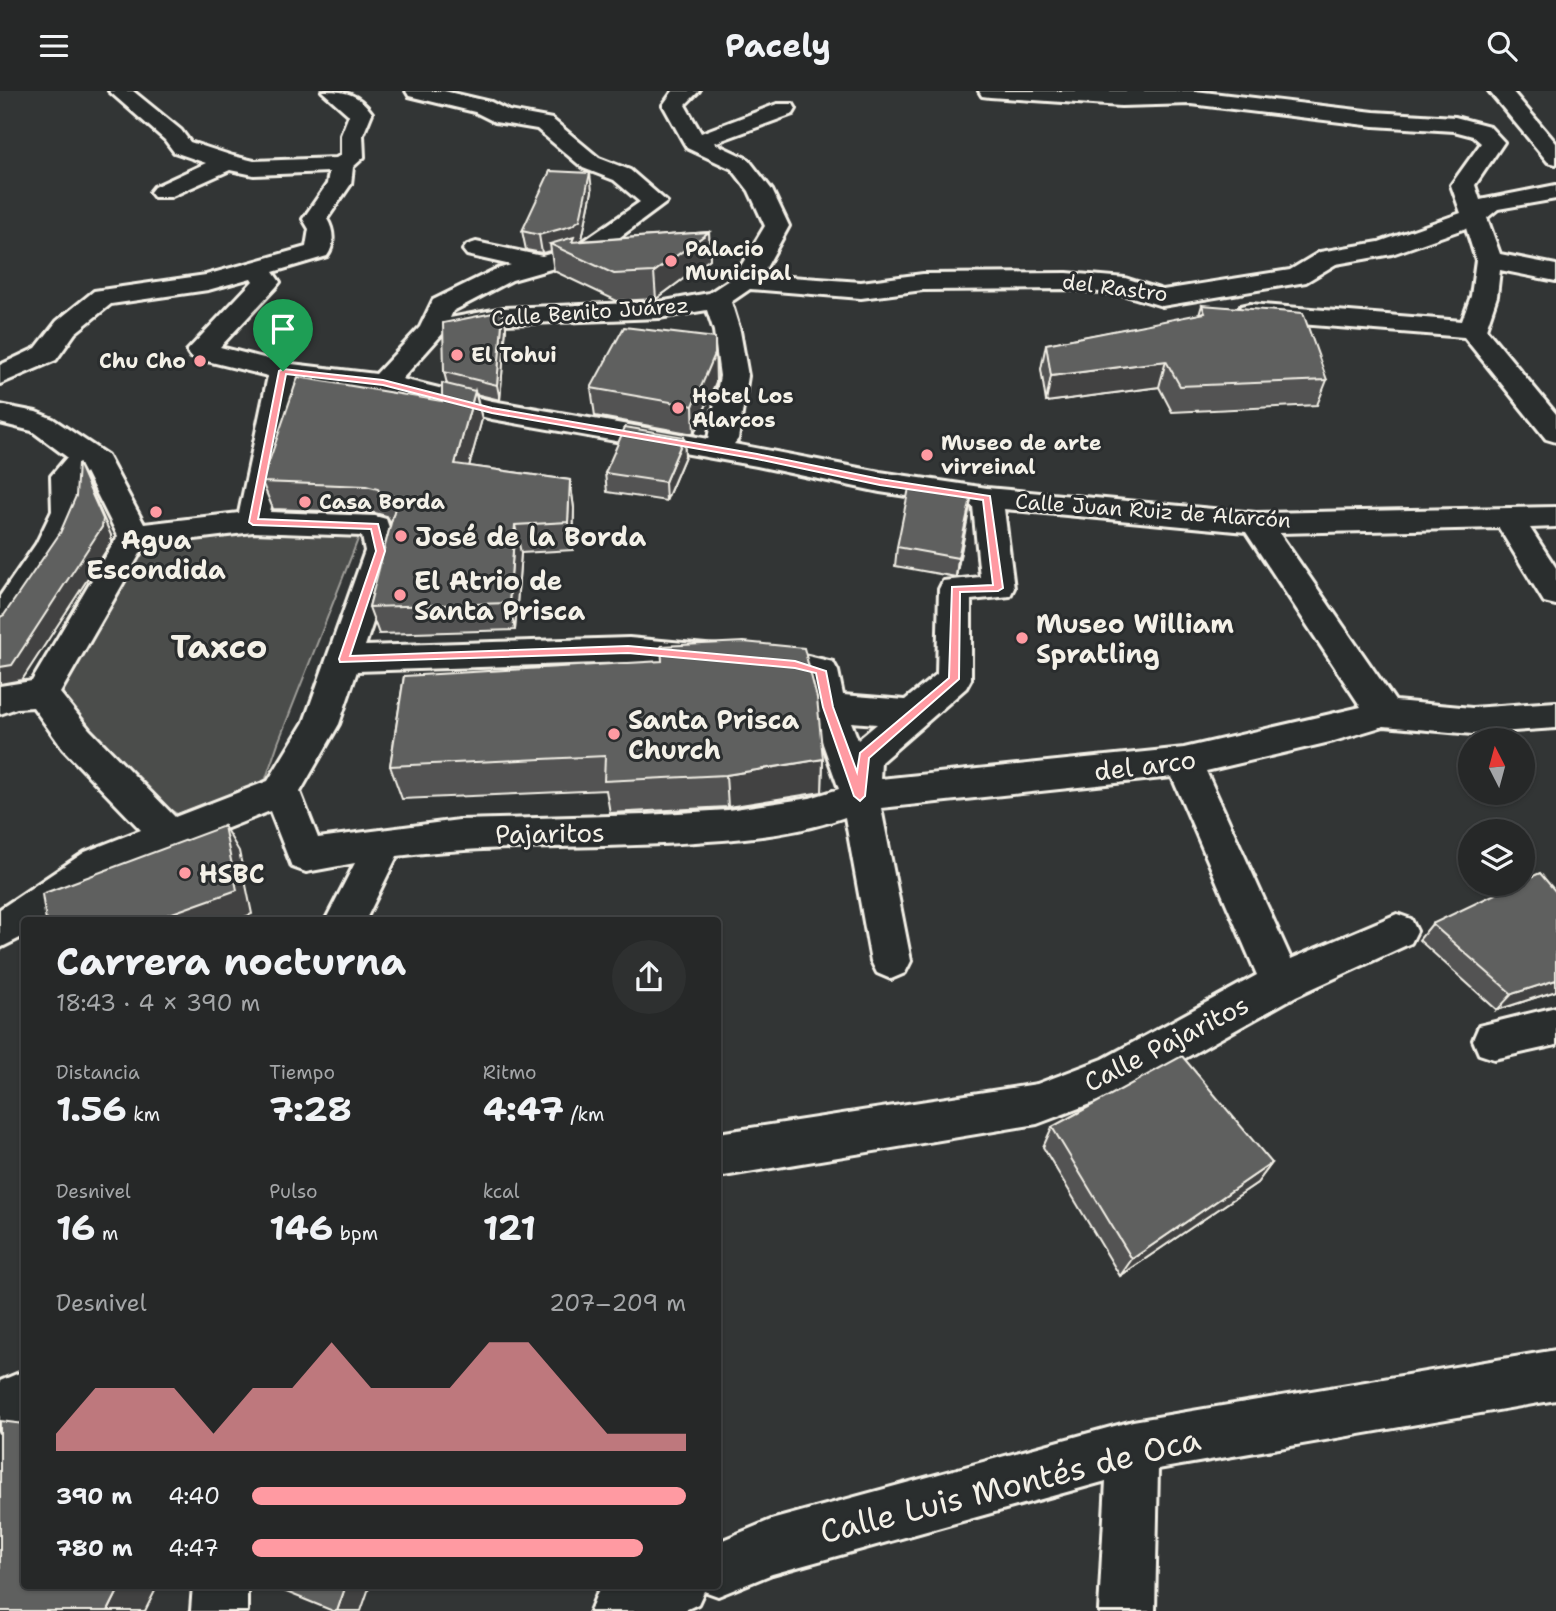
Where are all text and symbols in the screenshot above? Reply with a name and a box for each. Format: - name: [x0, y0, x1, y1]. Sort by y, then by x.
- text: Pacely: [725, 24, 831, 67]
- icon: menu: [35, 27, 73, 65]
- icon: search: [1483, 27, 1521, 65]
- place label: Palacio Municipal: [685, 235, 791, 287]
- marker: Palacio Municipal: [663, 253, 679, 269]
- street label: del Rastro: [1061, 268, 1169, 308]
- street label: Calle Benito Juárez: [490, 291, 690, 333]
- pin: [253, 299, 313, 371]
- icon: arrive: [264, 310, 302, 348]
- place label: El Tohui: [471, 341, 557, 369]
- place label: Chu Cho: [99, 347, 186, 375]
- marker: El Tohui: [449, 347, 465, 363]
- marker: Chu Cho: [192, 353, 208, 369]
- place label: Hotel Los Alarcos: [692, 382, 794, 434]
- marker: Hotel Los Alarcos: [670, 400, 686, 416]
- place label: Museo de arte virreinal: [941, 429, 1102, 481]
- marker: Museo de arte virreinal: [919, 447, 935, 463]
- street label: Calle Juan Ruiz de Alarcón: [1014, 487, 1292, 535]
- place label: Casa Borda: [319, 488, 446, 516]
- marker: Casa Borda: [297, 494, 313, 510]
- marker: Agua Escondida: [148, 504, 164, 520]
- place label: José de la Borda: [415, 519, 646, 554]
- place label: Agua Escondida: [86, 522, 226, 587]
- marker: José de la Borda: [393, 528, 409, 544]
- place label: El Atrio de Santa Prisca: [414, 563, 585, 628]
- marker: El Atrio de Santa Prisca: [392, 587, 408, 603]
- place label: Museo William Spratling: [1036, 606, 1234, 671]
- district label: Taxco: [171, 624, 267, 669]
- marker: Museo William Spratling: [1014, 630, 1030, 646]
- place label: Santa Prisca Church: [628, 702, 799, 767]
- marker: Santa Prisca Church: [606, 726, 622, 742]
- north arrow: [1458, 728, 1535, 805]
- map controls: [1458, 728, 1535, 896]
- street label: del arco: [1092, 741, 1198, 789]
- street label: Pajaritos: [495, 815, 605, 851]
- button: layers: [1458, 819, 1535, 896]
- place label: HSBC: [199, 856, 265, 891]
- marker: HSBC: [177, 865, 193, 881]
- text: Carrera nocturna: [56, 936, 406, 987]
- button: share: [612, 940, 686, 1014]
- street label: Calle Pajaritos: [1078, 986, 1254, 1100]
- text: 18:43 · 4 × 390 m: [56, 988, 260, 1018]
- text: Distancia: [56, 1060, 140, 1085]
- text: Tiempo: [269, 1060, 335, 1085]
- text: Ritmo: [483, 1060, 537, 1085]
- text: 1.56: [56, 1085, 127, 1132]
- text: 7:28: [269, 1085, 352, 1132]
- text: 4:47: [483, 1085, 564, 1132]
- text: km: [127, 1102, 160, 1127]
- text: /km: [564, 1102, 604, 1127]
- text: Desnivel: [56, 1179, 131, 1204]
- text: Pulso: [269, 1179, 318, 1204]
- text: kcal: [483, 1179, 520, 1204]
- text: 16: [56, 1204, 96, 1251]
- text: 146: [269, 1204, 333, 1251]
- text: 121: [483, 1204, 536, 1251]
- text: m: [96, 1221, 118, 1246]
- text: bpm: [333, 1221, 378, 1246]
- text: Desnivel: [56, 1288, 147, 1318]
- text: 207–209 m: [549, 1288, 686, 1318]
- street label: Calle Luis Montés de Oca: [815, 1417, 1205, 1553]
- text: 390 m: [56, 1481, 132, 1511]
- text: 4:40: [168, 1481, 220, 1511]
- text: 780 m: [56, 1533, 133, 1563]
- text: 4:47: [168, 1533, 219, 1563]

